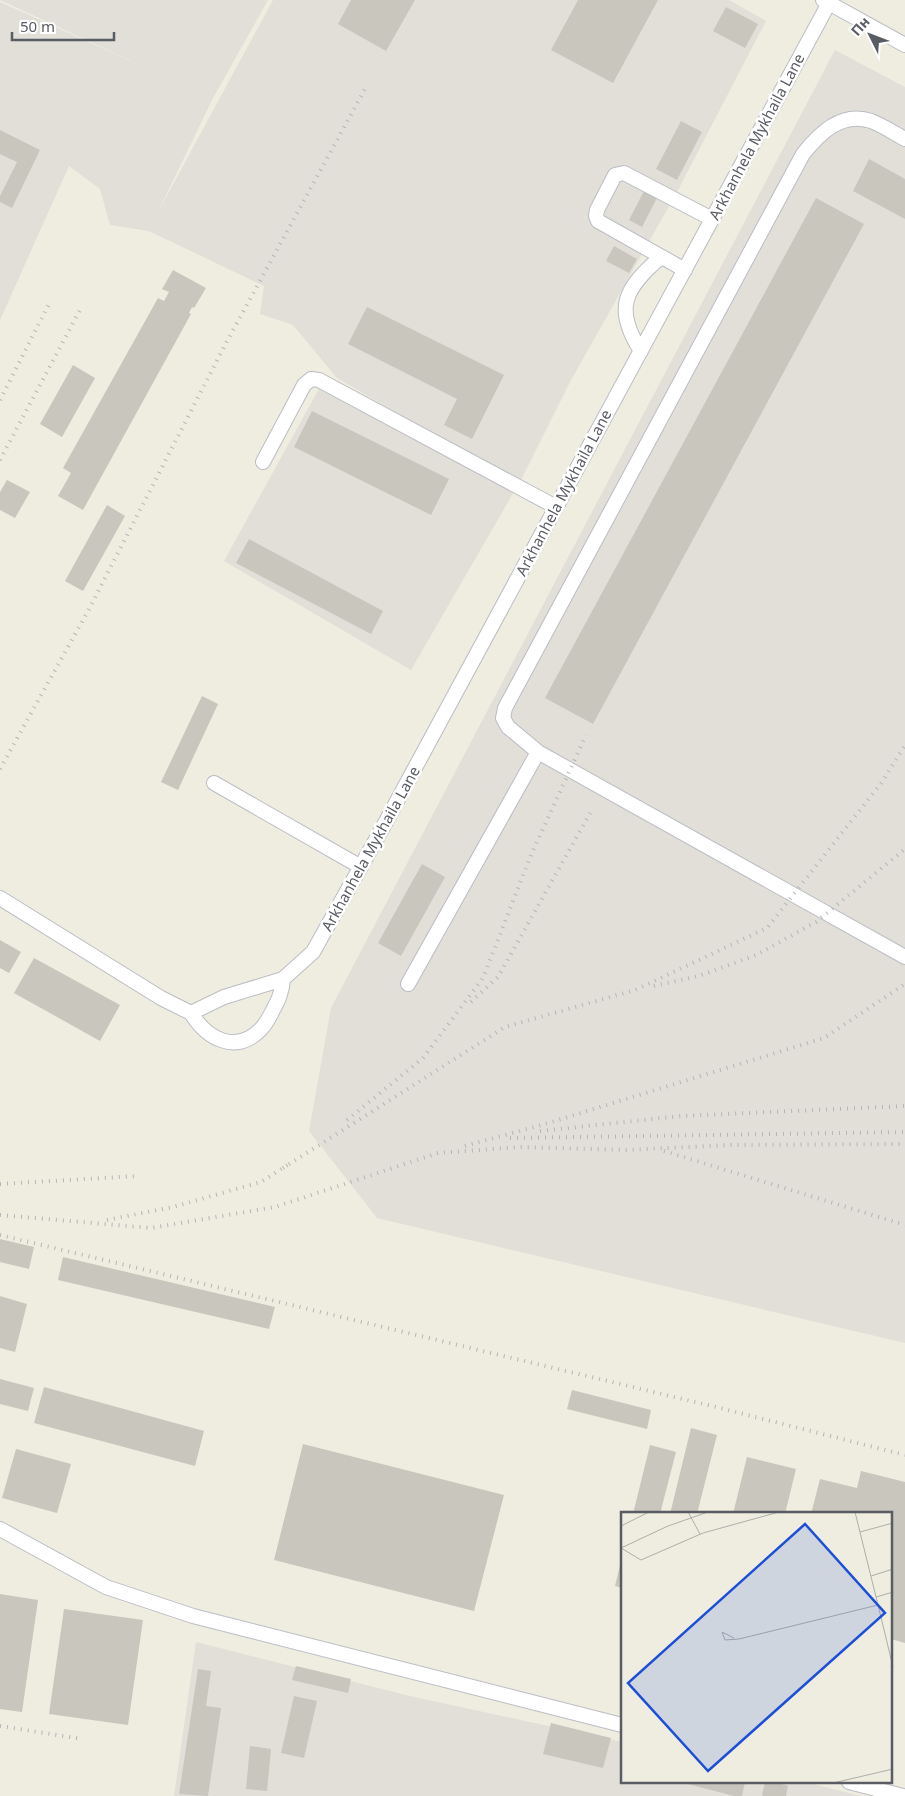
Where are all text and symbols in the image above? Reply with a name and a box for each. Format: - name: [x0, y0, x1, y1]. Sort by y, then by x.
- scale bar: [12, 10, 115, 42]
- north arrow: [845, 10, 895, 60]
- text: Пн: [846, 12, 874, 40]
- text: 50 m: [20, 16, 55, 36]
- street label: Arkhanhela Mykhaila Lane: [704, 50, 809, 223]
- street label: Arkhanhela Mykhaila Lane: [511, 406, 616, 579]
- street label: Arkhanhela Mykhaila Lane: [316, 762, 424, 935]
- inset map: [621, 1512, 892, 1784]

